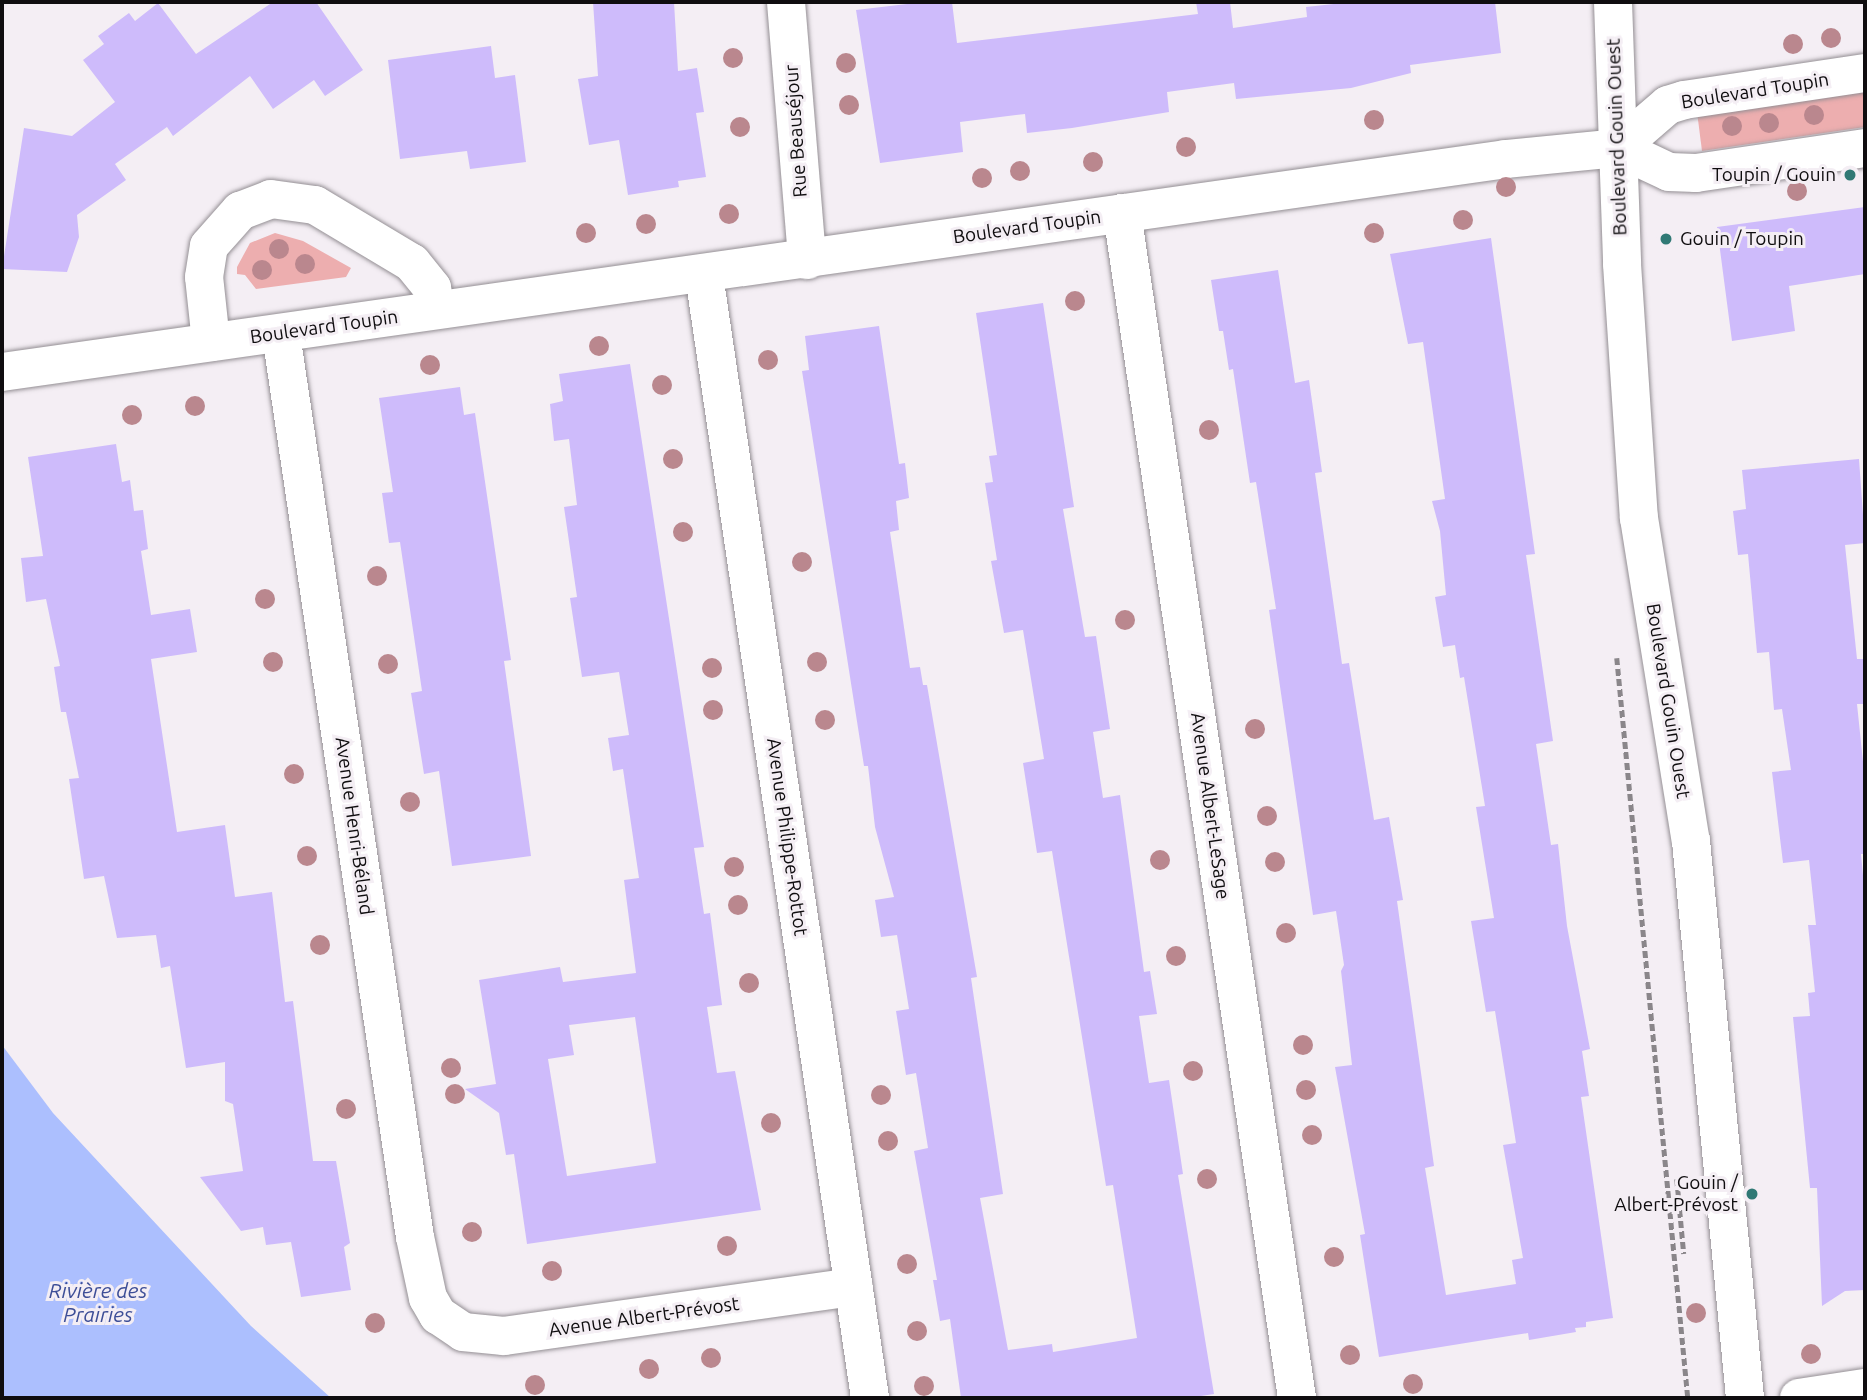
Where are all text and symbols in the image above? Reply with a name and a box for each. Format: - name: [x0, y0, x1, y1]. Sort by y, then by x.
- street label: Boulevard Gouin Ouest: [1602, 38, 1632, 236]
- street label: Rue Beauséjour: [780, 64, 812, 198]
- street label: Boulevard Toupin: [1679, 68, 1831, 114]
- place label: Toupin / Gouin: [1712, 164, 1836, 186]
- marker: Toupin / Gouin: [1842, 167, 1858, 183]
- street label: Boulevard Toupin: [951, 205, 1103, 249]
- place label: Gouin / Toupin: [1680, 228, 1804, 250]
- marker: Gouin / Toupin: [1658, 231, 1674, 247]
- street label: Boulevard Toupin: [248, 305, 400, 349]
- street label: Boulevard Gouin Ouest: [1641, 602, 1695, 800]
- street label: Avenue Albert-LeSage: [1186, 711, 1234, 901]
- street label: Avenue Henri-Béland: [330, 736, 378, 916]
- street label: Avenue Philippe-Rottot: [762, 737, 812, 937]
- place label: Gouin / Albert-Prévost: [1614, 1172, 1738, 1216]
- marker: Gouin / Albert-Prévost: [1744, 1186, 1760, 1202]
- water label: Rivière des Prairies: [49, 1277, 147, 1327]
- street label: Avenue Albert-Prévost: [547, 1292, 741, 1342]

